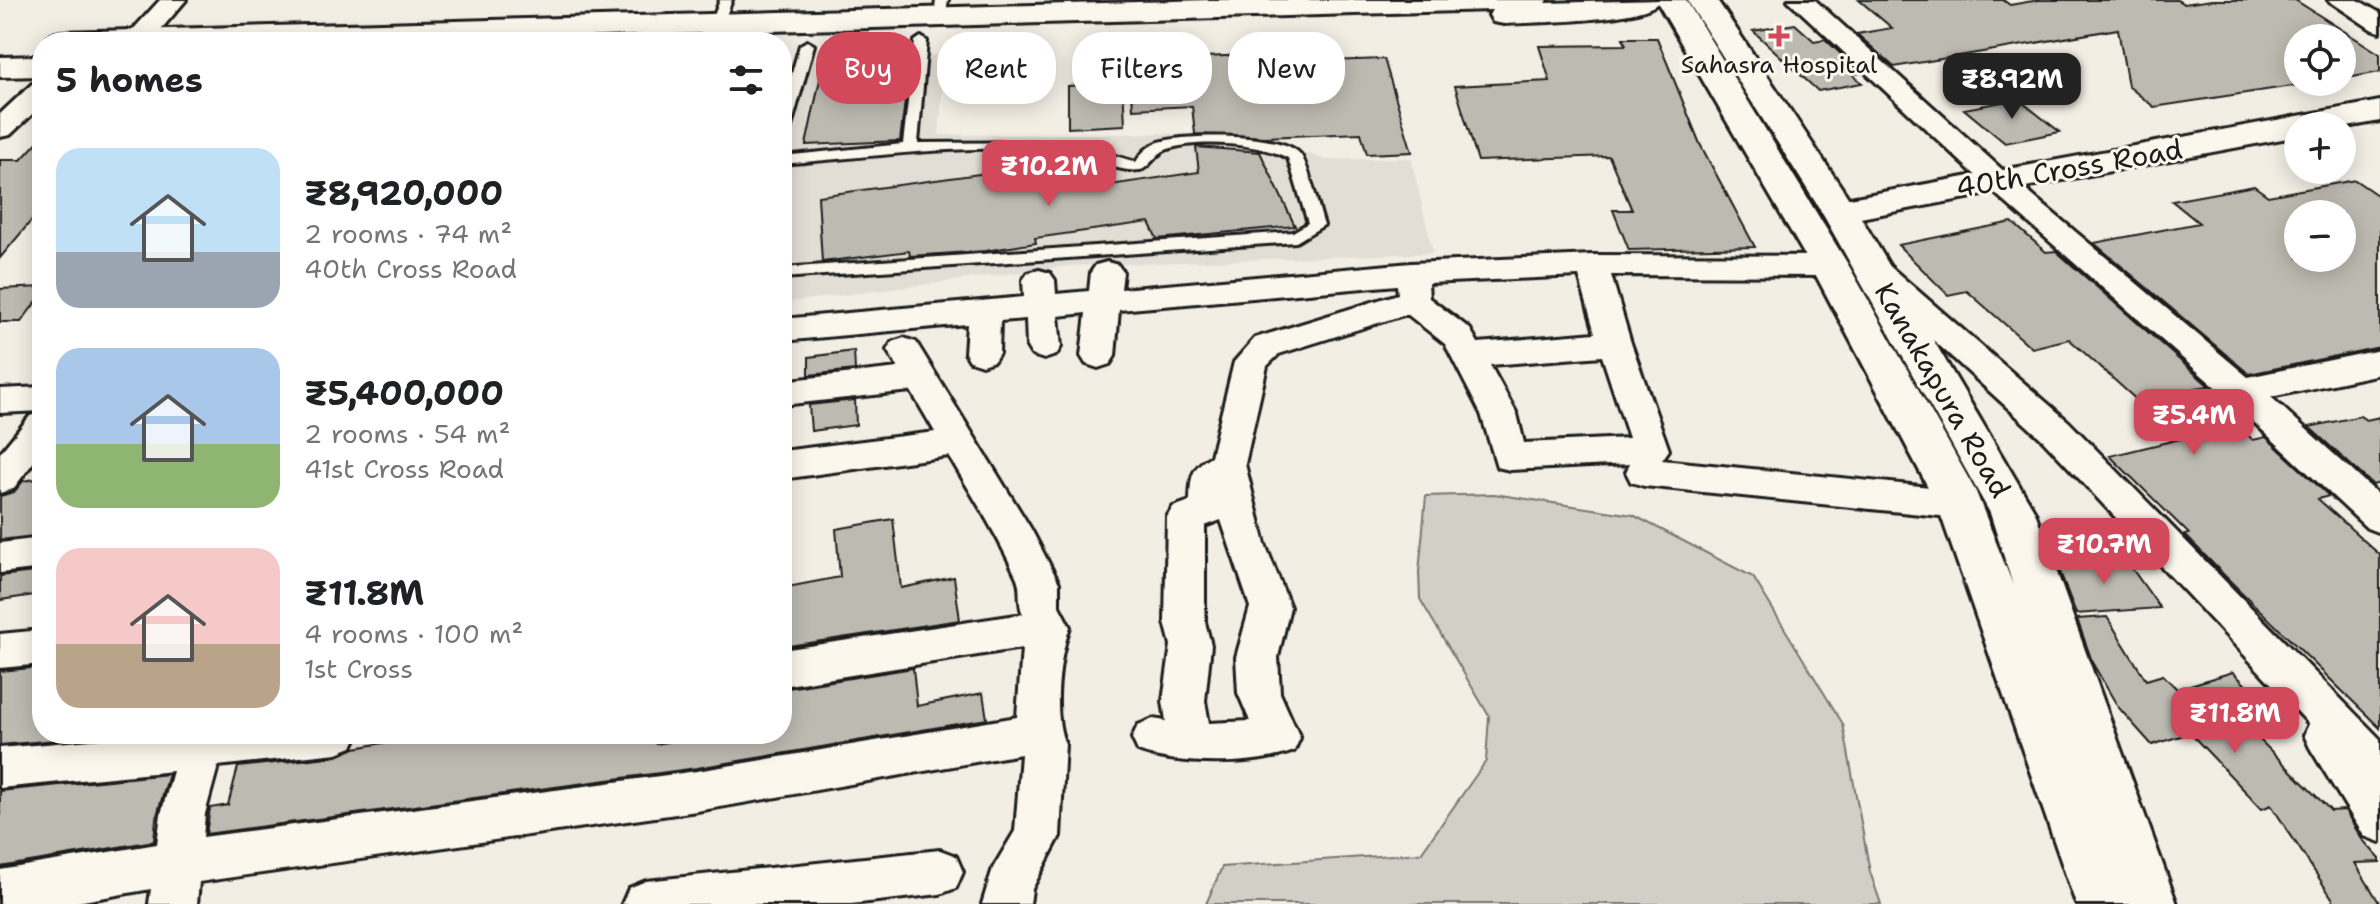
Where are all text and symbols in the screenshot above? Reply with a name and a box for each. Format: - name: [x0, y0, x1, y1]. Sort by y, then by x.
- map controls: [2284, 24, 2356, 272]
- button: locate: [2284, 24, 2356, 96]
- marker: Sahasra Hospital: [1768, 25, 1790, 47]
- chip: Buy: [816, 32, 921, 104]
- chip: Rent: [937, 32, 1056, 104]
- chip: Filters: [1072, 32, 1212, 104]
- chip: New: [1228, 32, 1345, 104]
- place label: Sahasra Hospital: [1681, 49, 1878, 81]
- pin: ₹8.92M: [1947, 53, 2077, 121]
- text: 5 homes: [56, 57, 203, 103]
- icon: filters: [724, 58, 768, 102]
- text: ₹8.92M: [1961, 61, 2063, 96]
- button: +: [2284, 112, 2356, 184]
- street label: 40th Cross Road: [1953, 129, 2185, 207]
- pin: ₹10.2M: [984, 140, 1114, 208]
- text: ₹10.2M: [1000, 148, 1098, 183]
- text: ₹8,920,000: [304, 170, 503, 216]
- icon: home: [120, 180, 216, 276]
- button: −: [2284, 200, 2356, 272]
- text: 2 rooms · 74 m²: [304, 216, 512, 251]
- text: 40th Cross Road: [304, 251, 517, 286]
- street label: Kanakapura Road: [1866, 276, 2020, 504]
- text: ₹5,400,000: [304, 370, 504, 416]
- icon: home: [120, 380, 216, 476]
- pin: ₹5.4M: [2138, 389, 2250, 457]
- text: ₹5.4M: [2152, 397, 2236, 432]
- text: 2 rooms · 54 m²: [304, 416, 510, 451]
- text: 41st Cross Road: [304, 451, 504, 486]
- pin: ₹10.7M: [2039, 518, 2169, 586]
- text: ₹10.7M: [2056, 526, 2152, 561]
- text: ₹11.8M: [304, 570, 424, 616]
- icon: home: [120, 580, 216, 676]
- text: 4 rooms · 100 m²: [304, 616, 523, 651]
- text: 1st Cross: [304, 651, 413, 686]
- pin: ₹11.8M: [2170, 687, 2300, 755]
- text: ₹11.8M: [2189, 695, 2281, 730]

